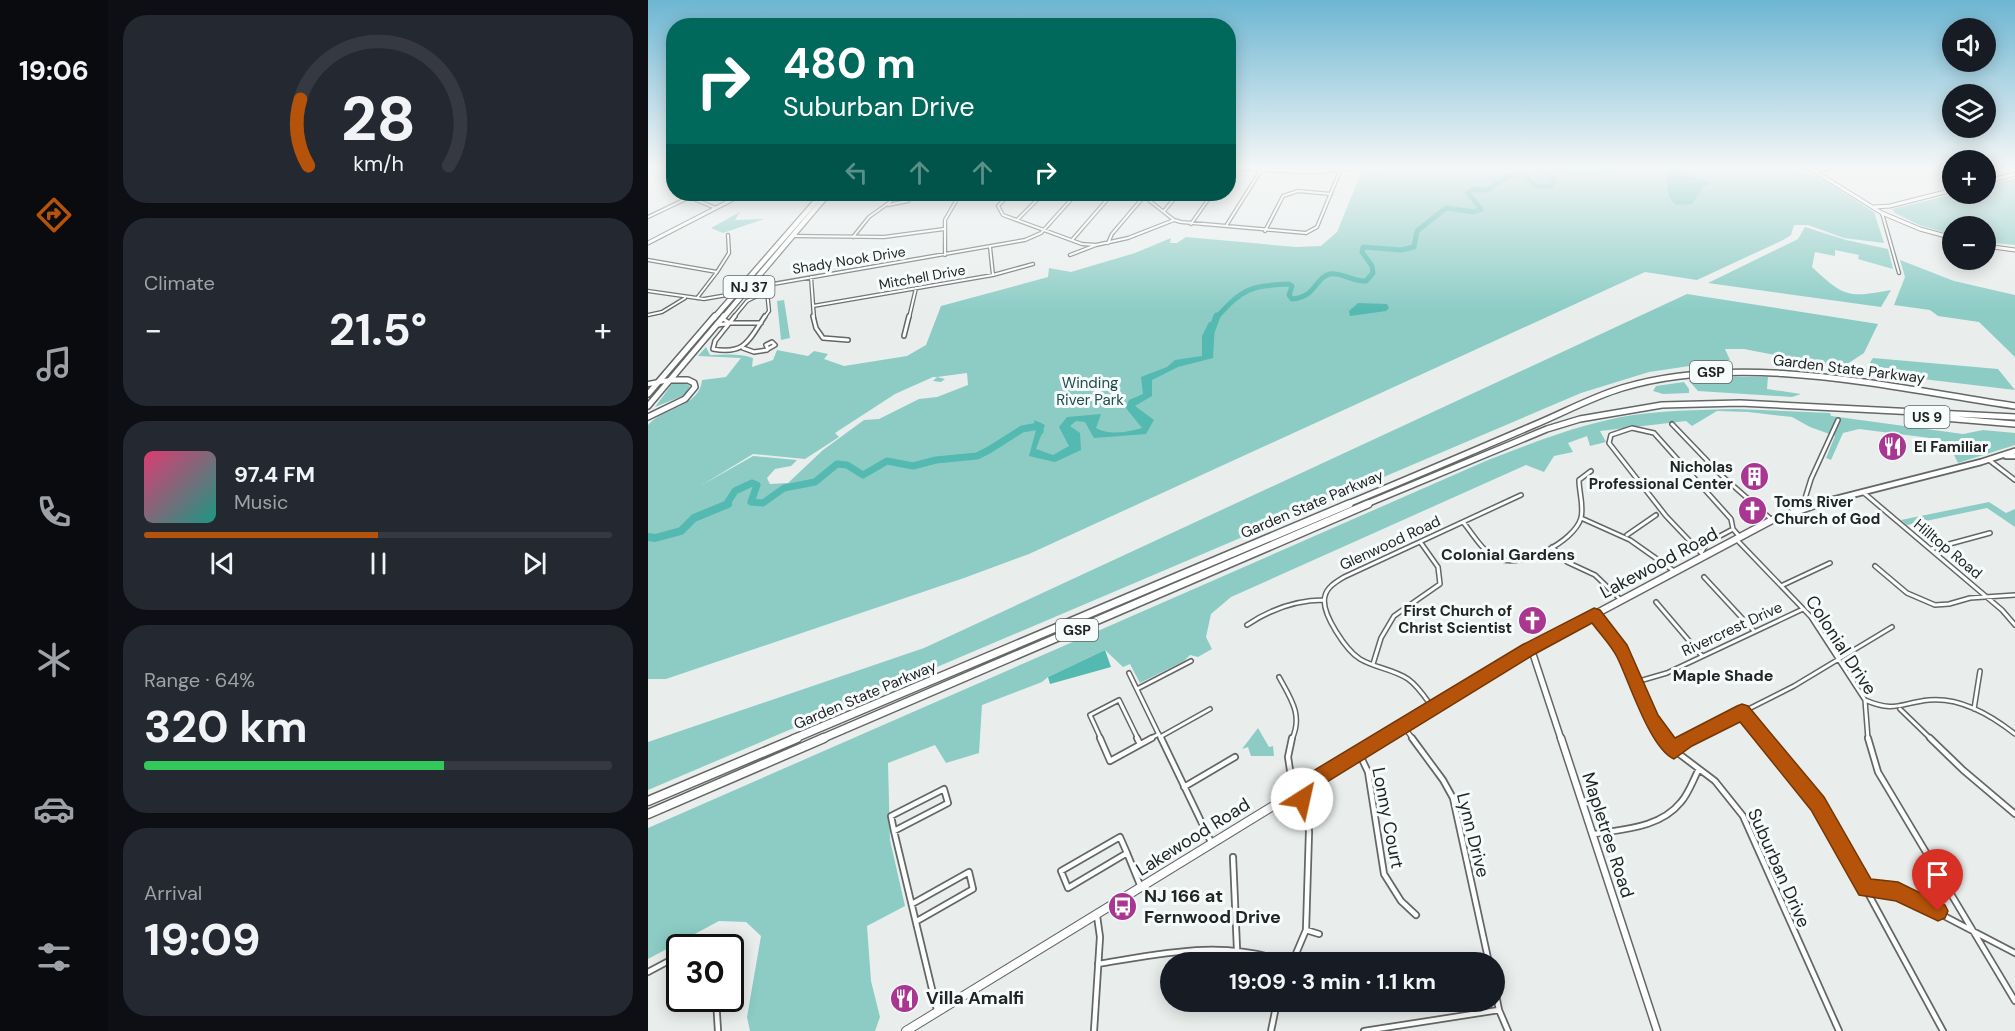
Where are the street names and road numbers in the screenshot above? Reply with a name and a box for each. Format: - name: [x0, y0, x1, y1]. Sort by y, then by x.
- street label: Shady Nook Drive: [791, 242, 907, 278]
- street label: Mitchell Drive: [877, 261, 967, 293]
- road number: NJ 37: [724, 276, 774, 298]
- street label: Garden State Parkway: [1772, 350, 1927, 388]
- road number: GSP: [1690, 361, 1732, 383]
- road number: US 9: [1904, 406, 1950, 428]
- street label: Garden State Parkway: [1238, 465, 1387, 543]
- street label: Glenwood Road: [1336, 511, 1444, 575]
- street label: Hilltop Road: [1910, 515, 1986, 583]
- street label: Lakewood Road: [1596, 522, 1722, 604]
- street label: Colonial Drive: [1800, 591, 1882, 699]
- street label: Rivercrest Drive: [1678, 597, 1786, 661]
- road number: GSP: [1056, 619, 1098, 641]
- street label: Garden State Parkway: [791, 656, 940, 734]
- street label: Lonny Court: [1366, 765, 1410, 871]
- street label: Mapletree Road: [1576, 769, 1640, 901]
- street label: Lynn Drive: [1451, 790, 1495, 880]
- street label: Lakewood Road: [1131, 792, 1255, 882]
- street label: Suburban Drive: [1742, 805, 1816, 931]

